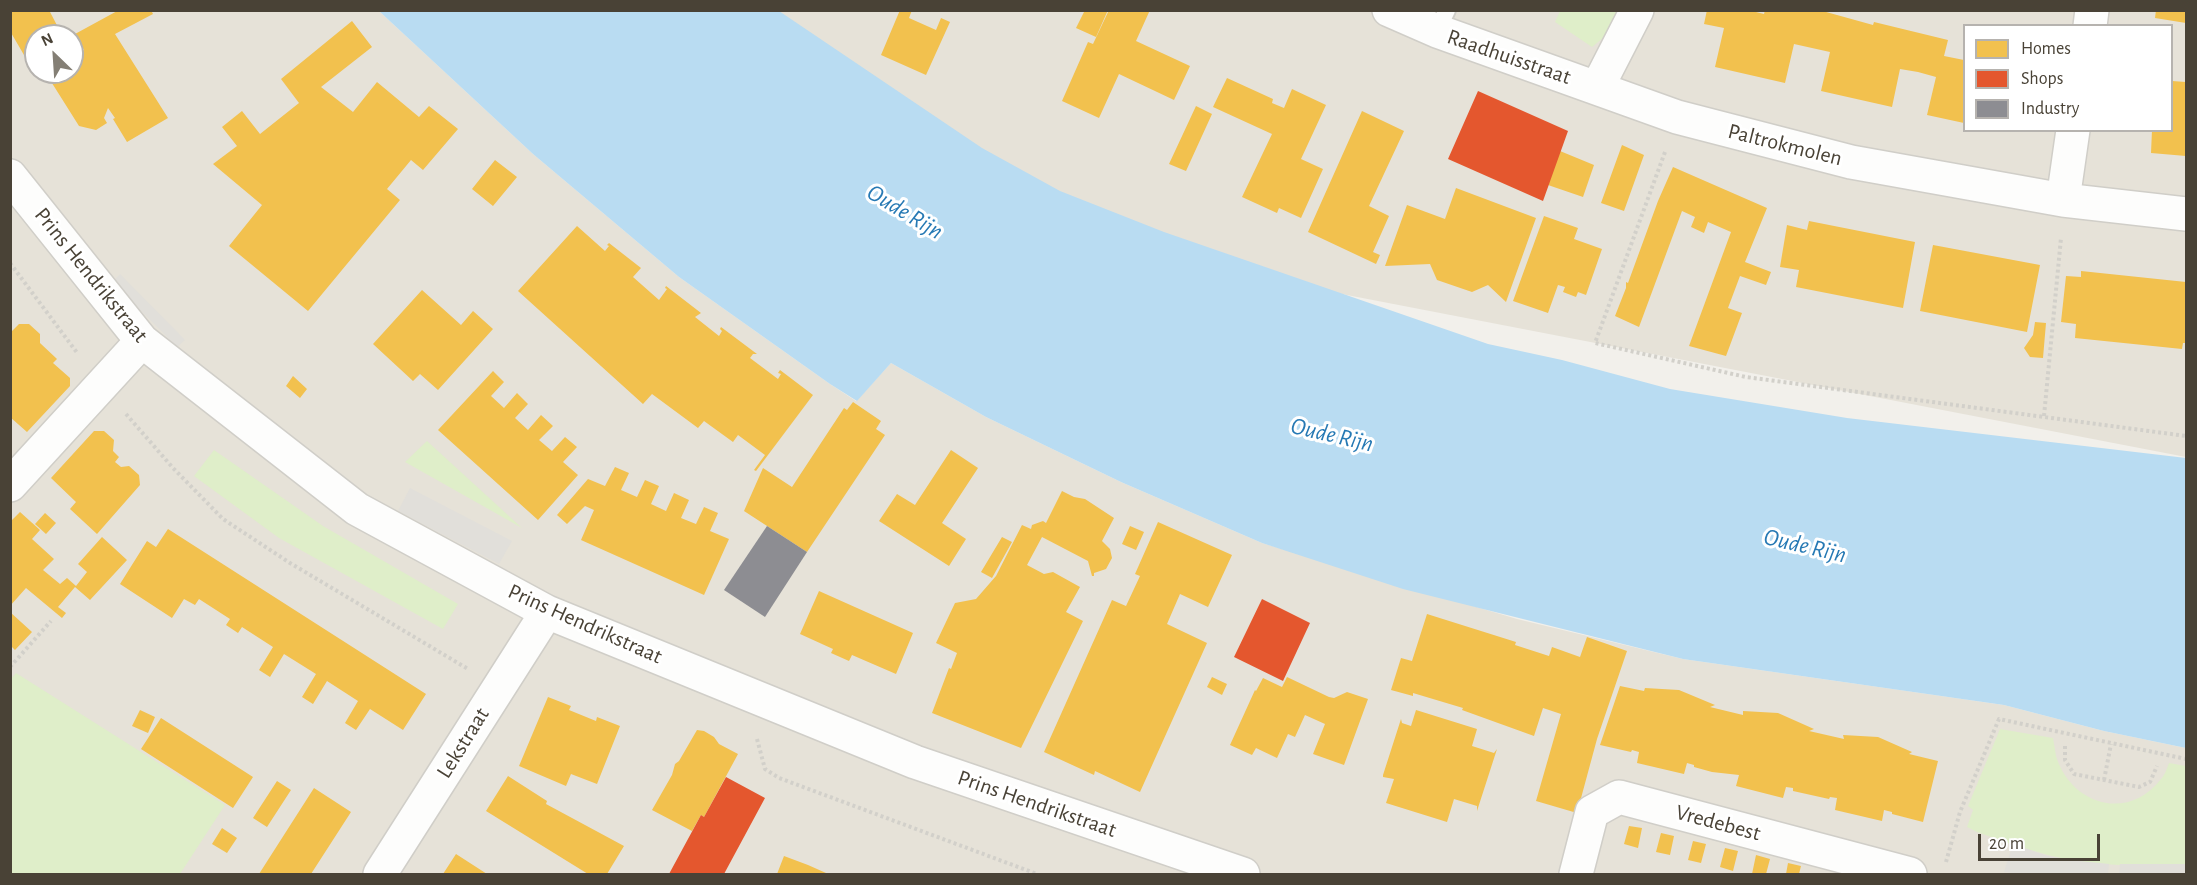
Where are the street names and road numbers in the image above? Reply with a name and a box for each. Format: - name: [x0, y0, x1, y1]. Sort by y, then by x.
- street label: Raadhuisstraat: [1444, 24, 1574, 90]
- street label: Paltrokmolen: [1725, 118, 1845, 172]
- street label: Prins Hendrikstraat: [28, 202, 154, 348]
- street label: Prins Hendrikstraat: [504, 578, 666, 670]
- street label: Lekstraat: [431, 703, 495, 783]
- street label: Prins Hendrikstraat: [954, 764, 1120, 844]
- street label: Vredebest: [1673, 799, 1763, 847]

